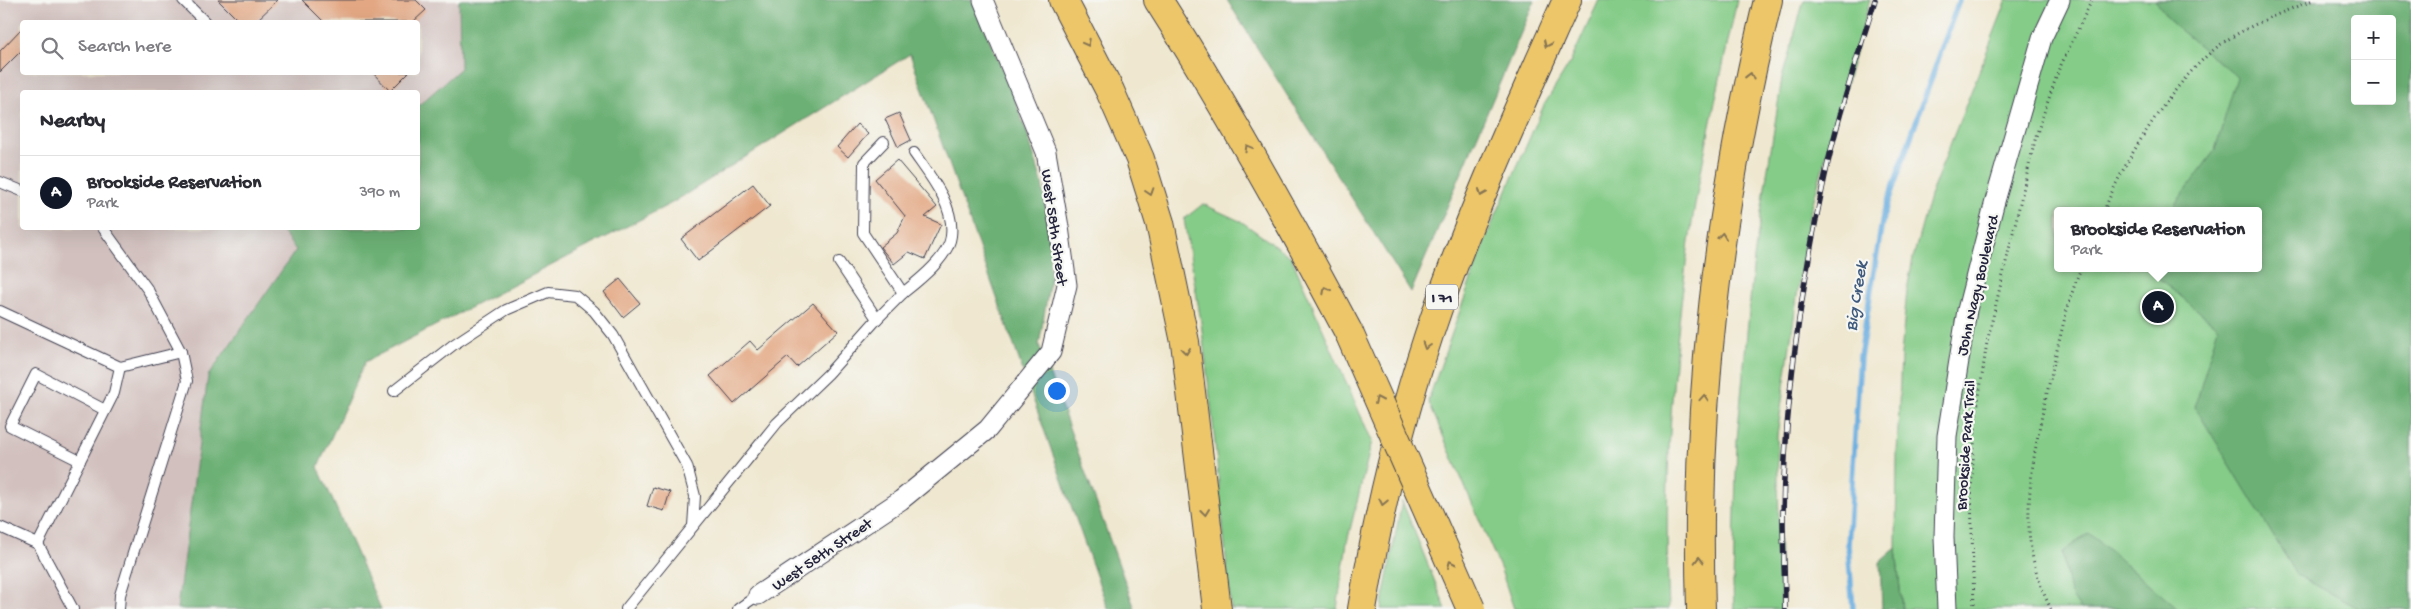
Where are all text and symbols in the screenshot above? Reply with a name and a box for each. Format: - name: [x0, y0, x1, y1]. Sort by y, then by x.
- map controls: [2351, 15, 2396, 105]
- button: +: [2351, 15, 2396, 60]
- search box: [20, 20, 420, 75]
- icon: search: [38, 34, 66, 62]
- text: Search here: [78, 36, 172, 59]
- one-way arrow: [1081, 38, 1091, 47]
- one-way arrow: [1544, 39, 1554, 48]
- button: −: [2351, 60, 2396, 105]
- one-way arrow: [1744, 72, 1755, 81]
- text: Nearby: [40, 110, 105, 135]
- one-way arrow: [1244, 144, 1254, 153]
- street label: West 58th Street: [1035, 168, 1070, 288]
- text: Brookside Reservation: [87, 172, 261, 195]
- text: A: [51, 184, 61, 203]
- text: 390 m: [359, 184, 400, 203]
- one-way arrow: [1144, 188, 1154, 196]
- one-way arrow: [1478, 188, 1488, 197]
- text: Park: [87, 195, 118, 214]
- popup: [2054, 207, 2262, 272]
- street label: John Nagy Boulevard: [1954, 212, 2005, 358]
- text: Brookside Reservation: [2071, 219, 2245, 242]
- one-way arrow: [1716, 232, 1726, 241]
- text: Park: [2071, 242, 2101, 261]
- water label: Big Creek: [1842, 258, 1874, 333]
- road number: I 71: [1426, 284, 1458, 310]
- one-way arrow: [1322, 286, 1332, 295]
- pin: A: [2142, 288, 2174, 326]
- one-way arrow: [1421, 341, 1431, 349]
- one-way arrow: [1180, 347, 1191, 355]
- your location: [1044, 378, 1070, 404]
- street label: Brookside Park Trail: [1953, 380, 1982, 512]
- one-way arrow: [1698, 394, 1709, 402]
- one-way arrow: [1374, 396, 1385, 405]
- one-way arrow: [1379, 498, 1389, 507]
- one-way arrow: [1199, 508, 1210, 516]
- street label: West 58th Street: [769, 515, 878, 596]
- one-way arrow: [1694, 556, 1704, 564]
- one-way arrow: [1447, 560, 1458, 569]

